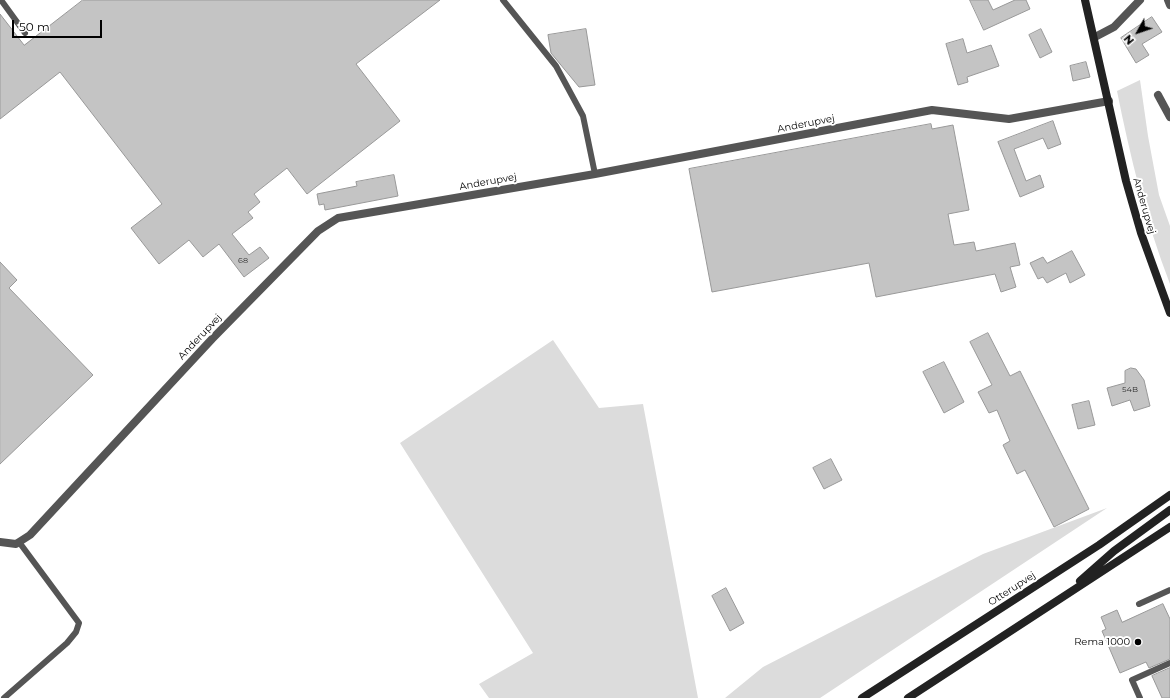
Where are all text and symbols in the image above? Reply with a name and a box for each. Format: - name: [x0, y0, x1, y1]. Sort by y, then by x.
- scale bar: [14, 12, 104, 38]
- north arrow: [1118, 12, 1158, 52]
- text: 50 m: [19, 19, 50, 34]
- text: N: [1121, 32, 1137, 48]
- street label: Anderupvej: [776, 113, 836, 135]
- street label: Anderupvej: [458, 171, 518, 193]
- street label: Anderupvej: [1130, 176, 1158, 236]
- house number: 68: [238, 256, 248, 266]
- street label: Anderupvej: [176, 312, 224, 362]
- house number: 54B: [1122, 385, 1138, 395]
- street label: Otterupvej: [986, 569, 1038, 609]
- place label: Rema 1000: [1074, 636, 1130, 648]
- marker: Rema 1000: [1133, 637, 1143, 647]

